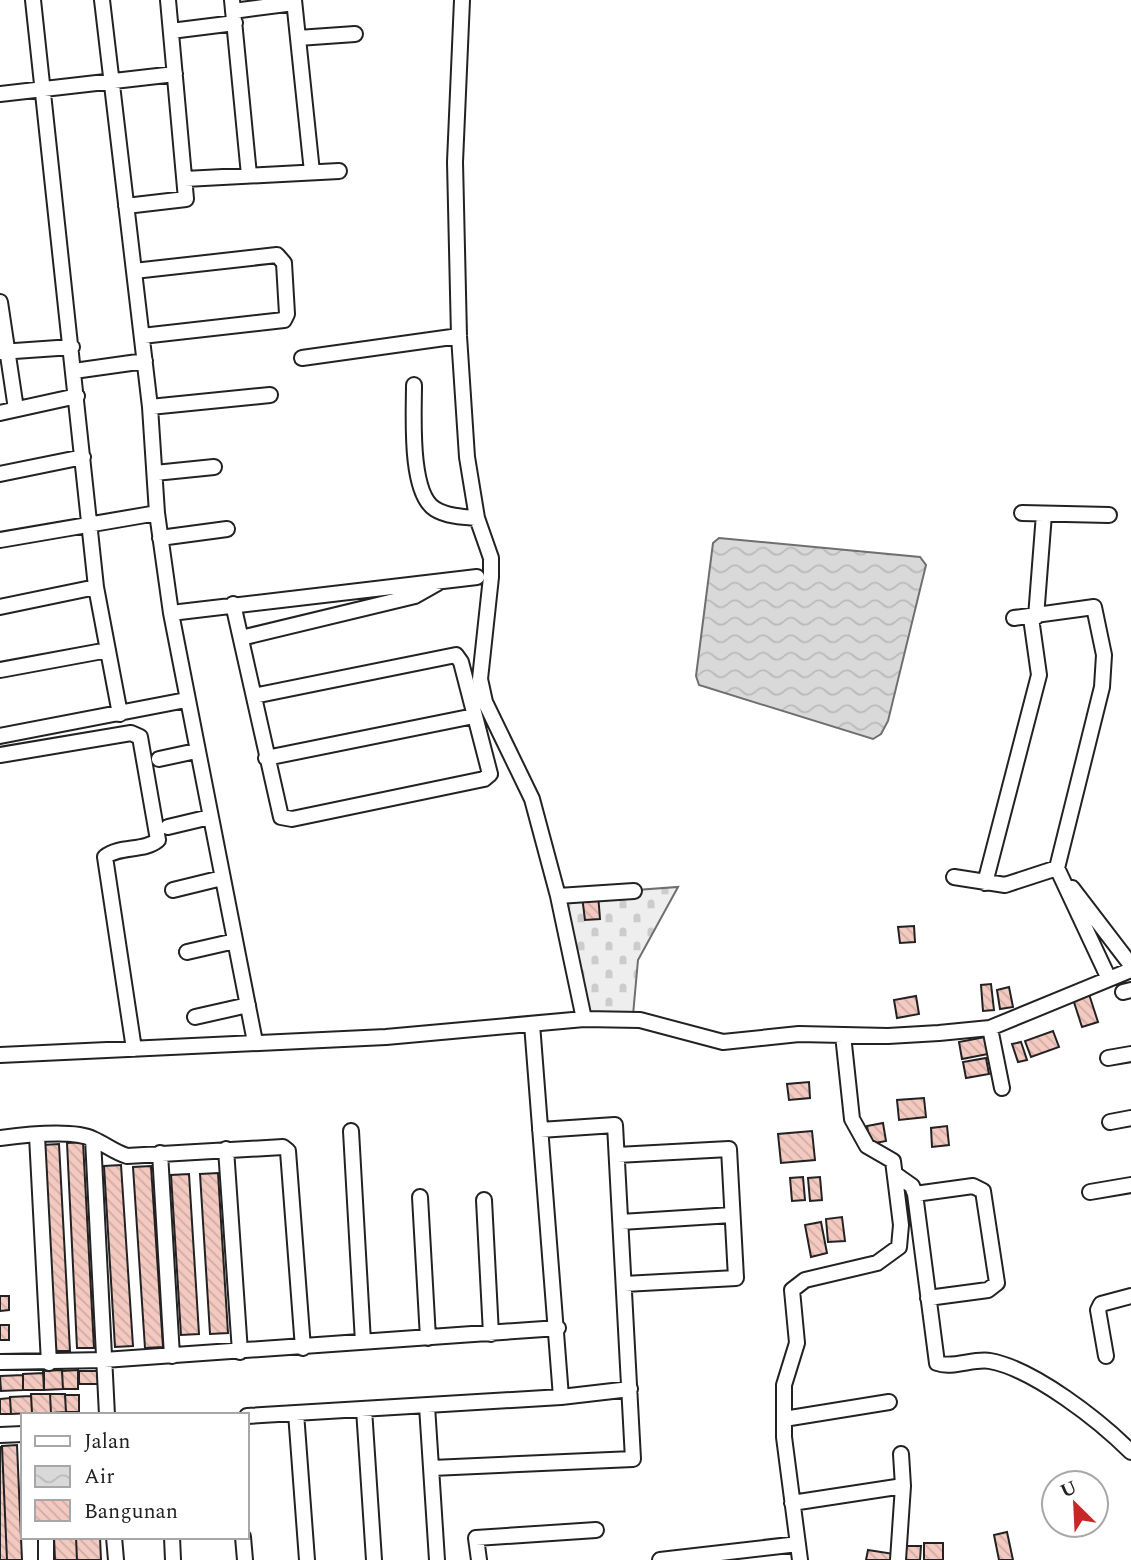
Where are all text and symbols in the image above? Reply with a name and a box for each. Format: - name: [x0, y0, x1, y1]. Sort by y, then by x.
- legend: [21, 1413, 248, 1539]
- text: Jalan: [84, 1426, 130, 1458]
- text: Air: [84, 1461, 115, 1493]
- north arrow: [1040, 1469, 1110, 1539]
- text: U: [1056, 1473, 1082, 1506]
- text: Bangunan: [84, 1496, 178, 1528]

